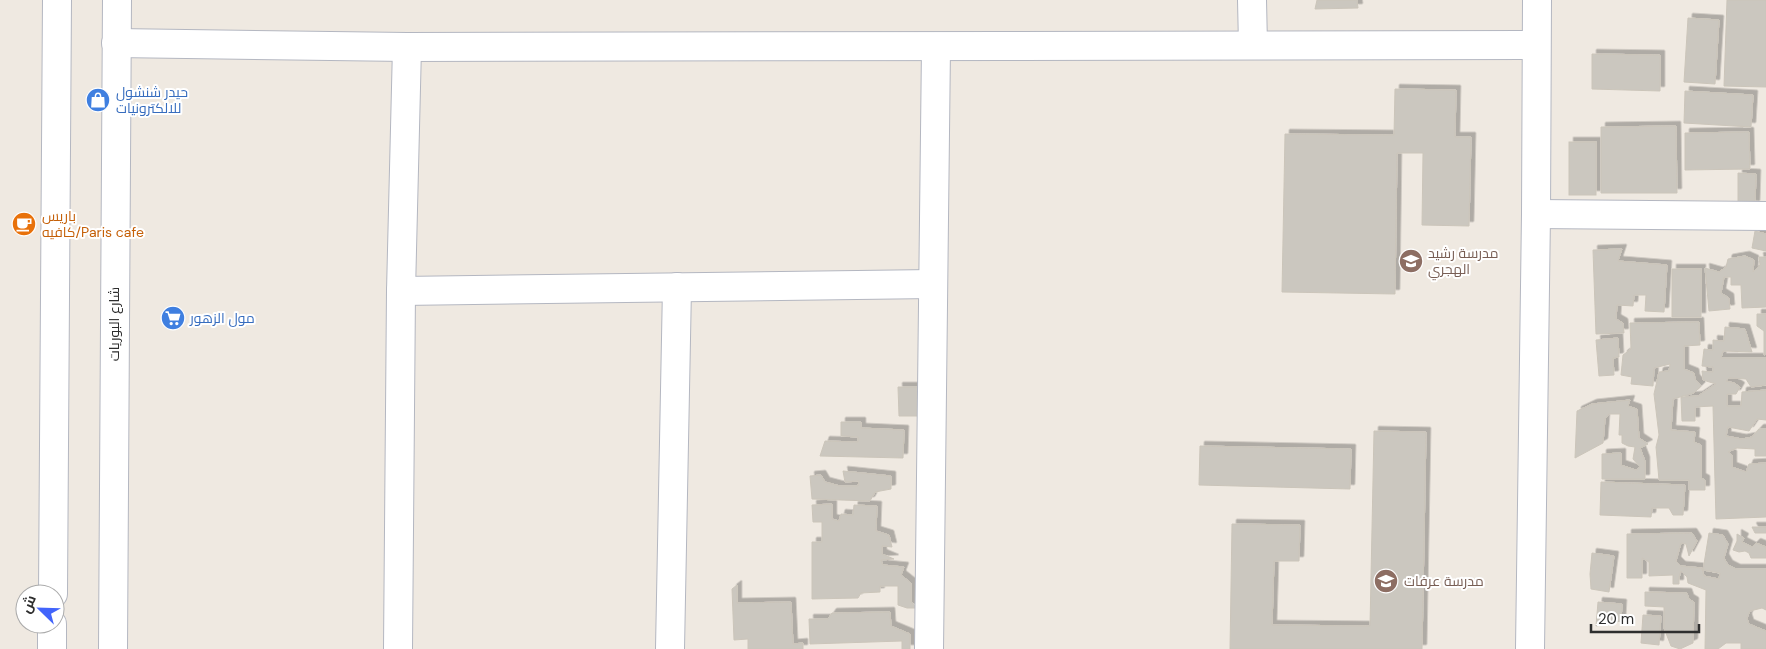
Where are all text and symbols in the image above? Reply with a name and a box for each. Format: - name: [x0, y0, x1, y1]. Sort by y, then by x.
- place label: حيدر شنشول للالكترونيات: [116, 83, 188, 117]
- shop icon: حيدر شنشول للالكترونيات: [85, 87, 111, 113]
- place label: باريس كافيه/Paris cafe: [42, 207, 144, 241]
- cafe icon: باريس كافيه/Paris cafe: [11, 211, 37, 237]
- place label: مدرسة رشيد الهجري: [1428, 244, 1498, 281]
- school or university icon: مدرسة رشيد الهجري: [1398, 248, 1424, 274]
- street label: شارع البوريات: [105, 287, 123, 361]
- supermarket icon: مول الزهور: [160, 305, 186, 331]
- place label: مول الزهور: [189, 309, 255, 327]
- school or university icon: مدرسة عرفات: [1373, 568, 1399, 594]
- place label: مدرسة عرفات: [1404, 572, 1484, 590]
- north arrow: [15, 584, 65, 634]
- text: ش: [16, 592, 40, 616]
- scale bar: [1591, 602, 1698, 634]
- text: 20 m: [1598, 609, 1634, 629]

